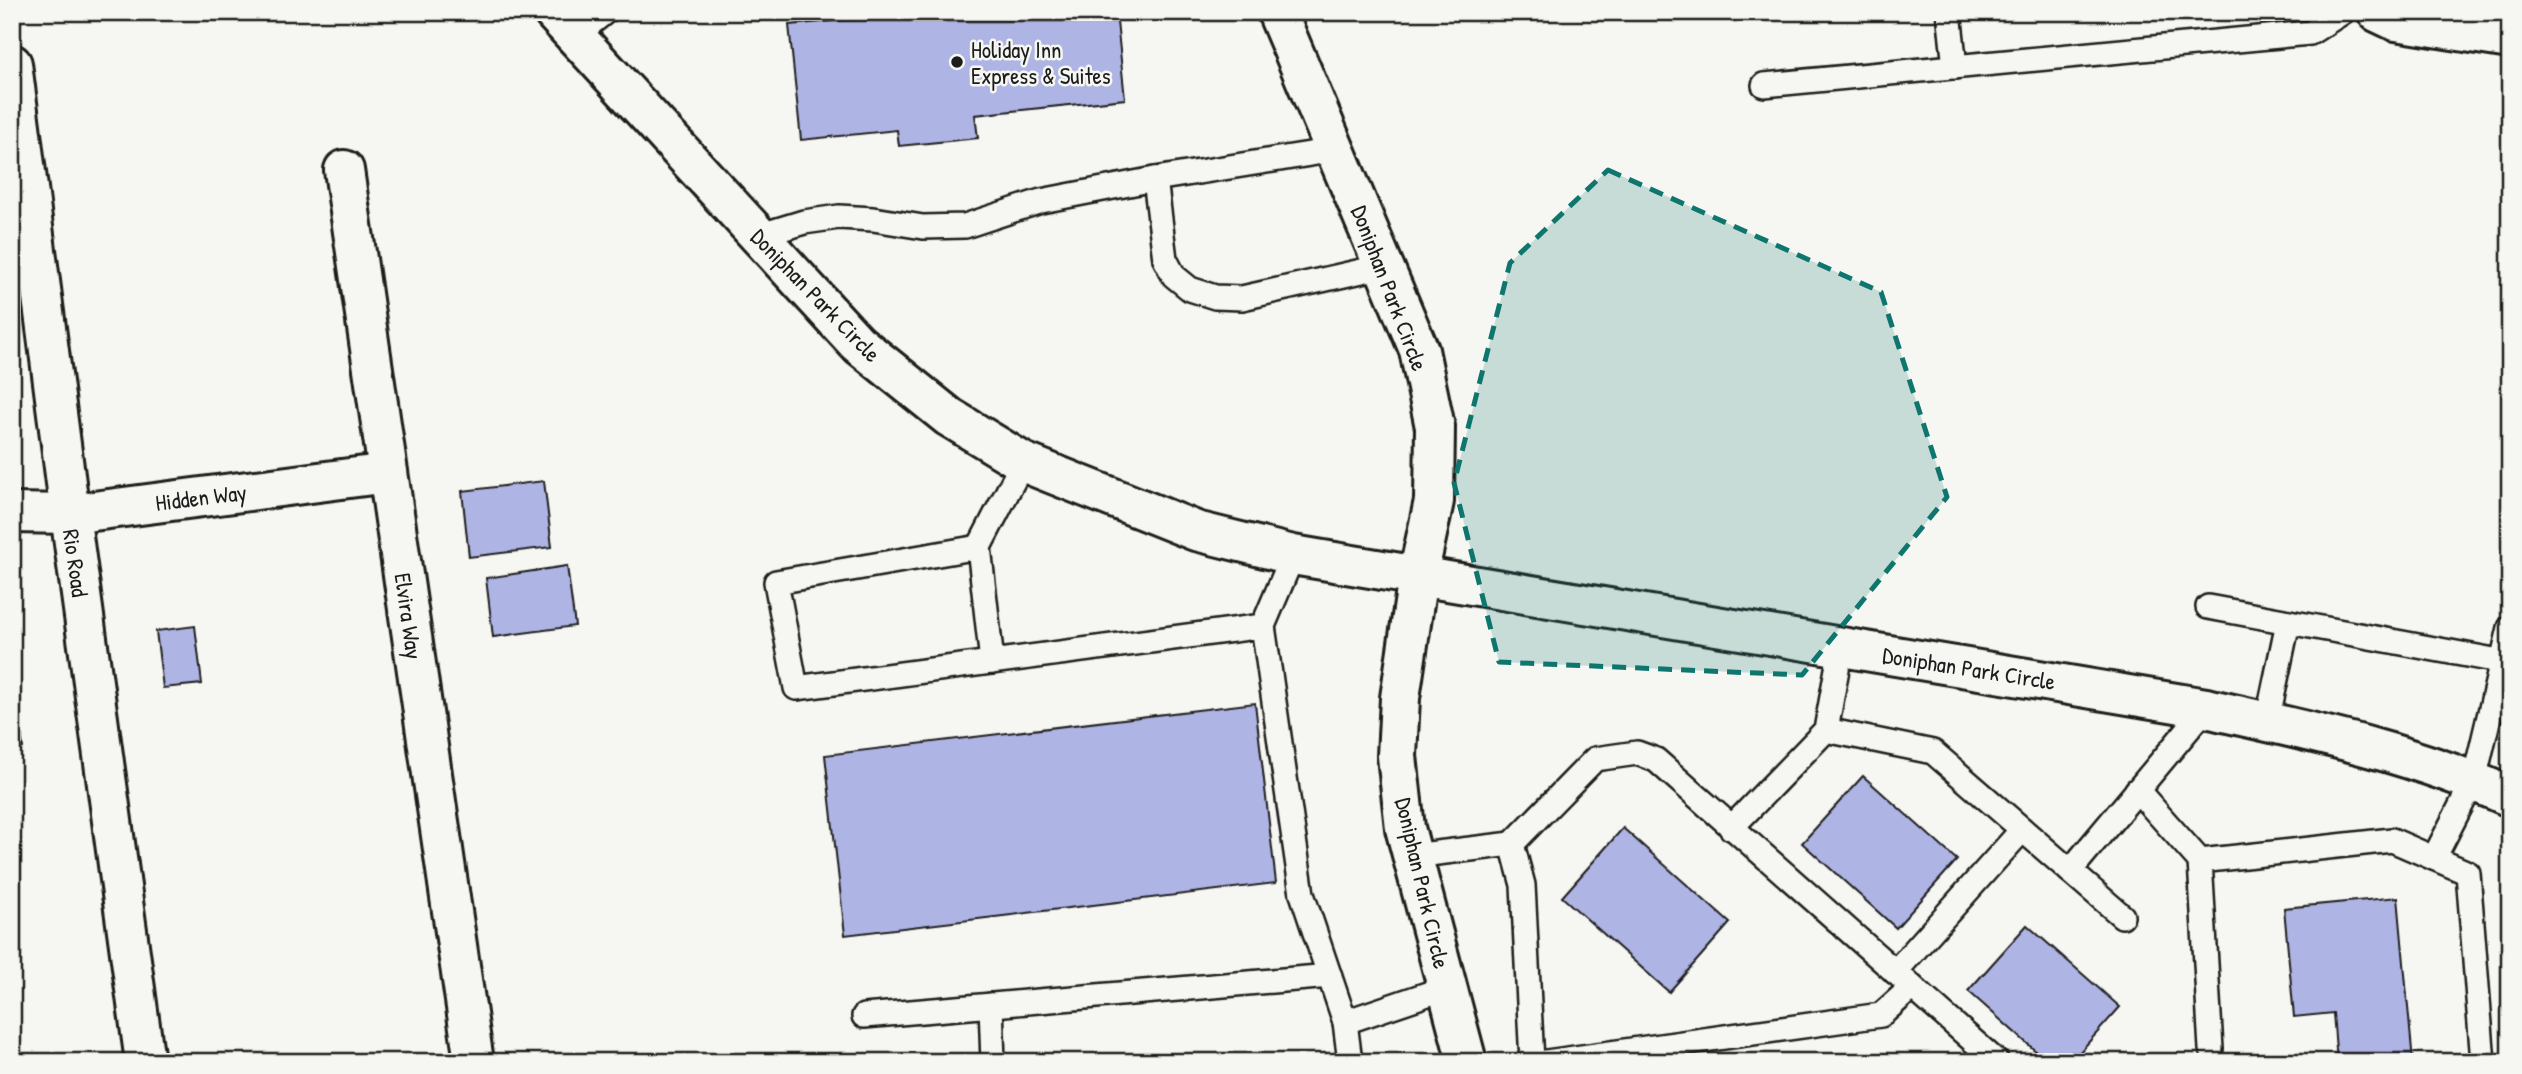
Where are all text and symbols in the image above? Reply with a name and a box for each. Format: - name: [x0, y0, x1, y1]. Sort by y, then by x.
- place label: Holiday Inn Express & Suites: [971, 34, 1111, 91]
- marker: Holiday Inn Express & Suites: [949, 54, 965, 70]
- street label: Doniphan Park Circle: [1344, 201, 1436, 375]
- street label: Doniphan Park Circle: [744, 221, 888, 369]
- street label: Hidden Way: [154, 476, 249, 518]
- street label: Rio Road: [56, 527, 96, 599]
- street label: Elvira Way: [388, 571, 430, 661]
- street label: Doniphan Park Circle: [1880, 639, 2058, 697]
- street label: Doniphan Park Circle: [1388, 794, 1458, 972]

